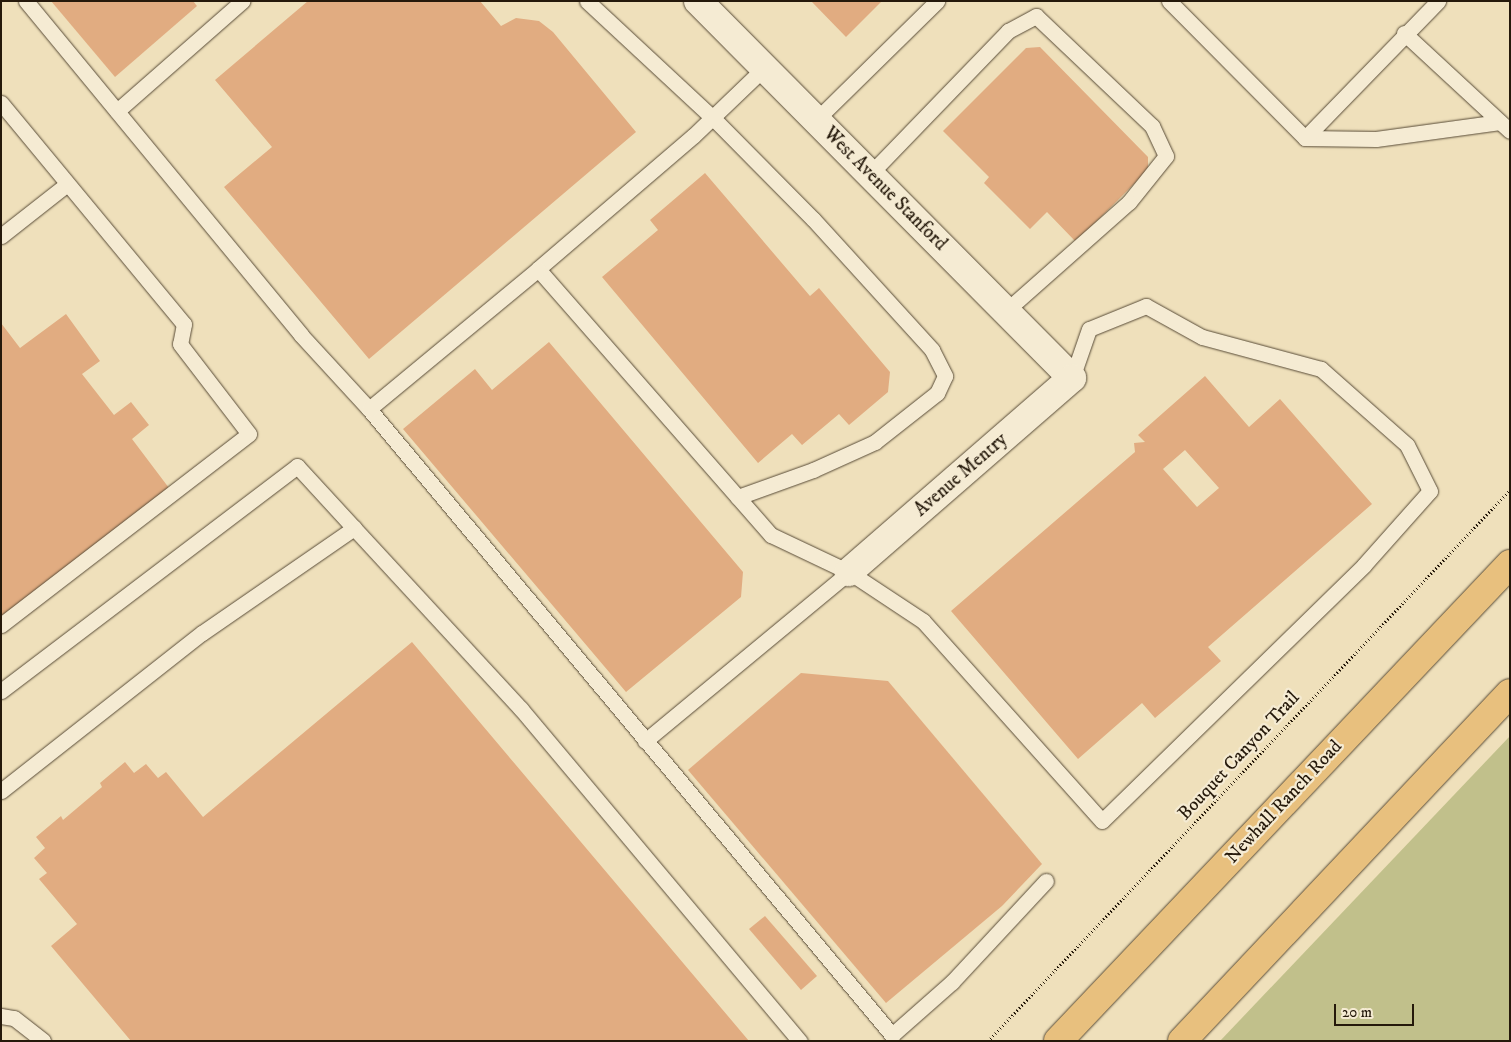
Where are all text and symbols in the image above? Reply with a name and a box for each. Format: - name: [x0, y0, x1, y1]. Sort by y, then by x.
- street label: West Avenue Stanford: [818, 122, 952, 256]
- street label: Avenue Mentry: [910, 428, 1012, 522]
- street label: Bouquet Canyon Trail: [1173, 687, 1305, 825]
- street label: Newhall Ranch Road: [1221, 735, 1347, 869]
- scale bar: [1336, 994, 1416, 1026]
- text: 20 m: [1342, 1003, 1372, 1022]

